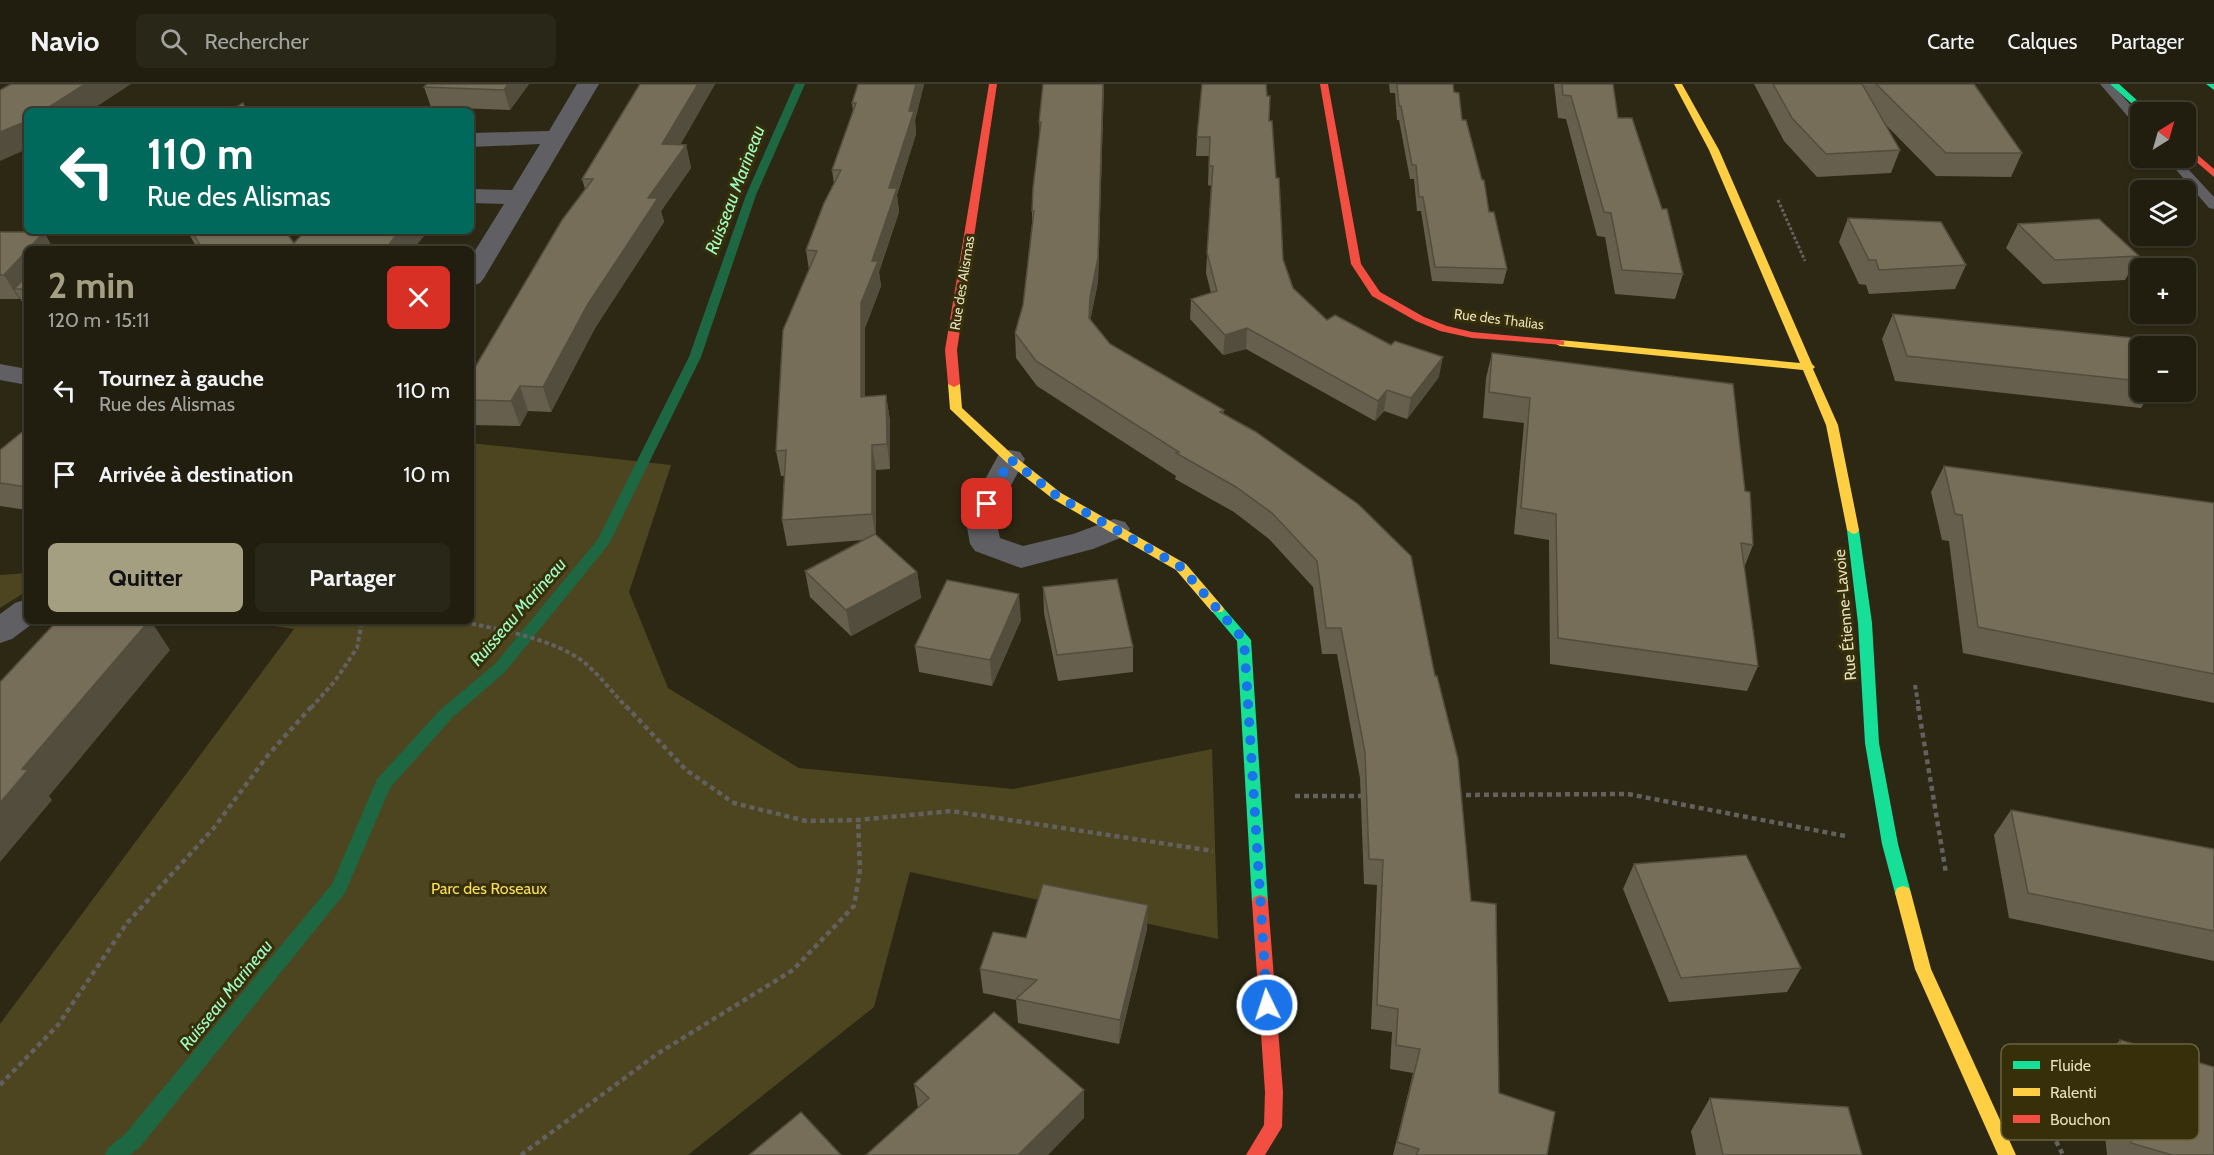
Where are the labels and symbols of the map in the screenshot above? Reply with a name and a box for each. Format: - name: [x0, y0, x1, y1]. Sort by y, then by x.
- north arrow: [2130, 102, 2196, 168]
- water label: Ruisseau Marineau: [700, 123, 770, 257]
- street label: Rue des Alismas: [946, 234, 978, 331]
- street label: Rue des Thalias: [1453, 305, 1545, 333]
- pin: [961, 478, 1012, 529]
- street label: Rue Étienne-Lavoie: [1830, 549, 1860, 681]
- water label: Ruisseau Marineau: [465, 554, 571, 670]
- park label: Parc des Roseaux: [431, 879, 548, 898]
- water label: Ruisseau Marineau: [175, 935, 277, 1055]
- position arrow: [1235, 973, 1299, 1037]
- legend: [2001, 1044, 2199, 1140]
- text: Fluide: [2050, 1056, 2091, 1075]
- text: Ralenti: [2050, 1083, 2097, 1102]
- text: Bouchon: [2050, 1110, 2110, 1129]

